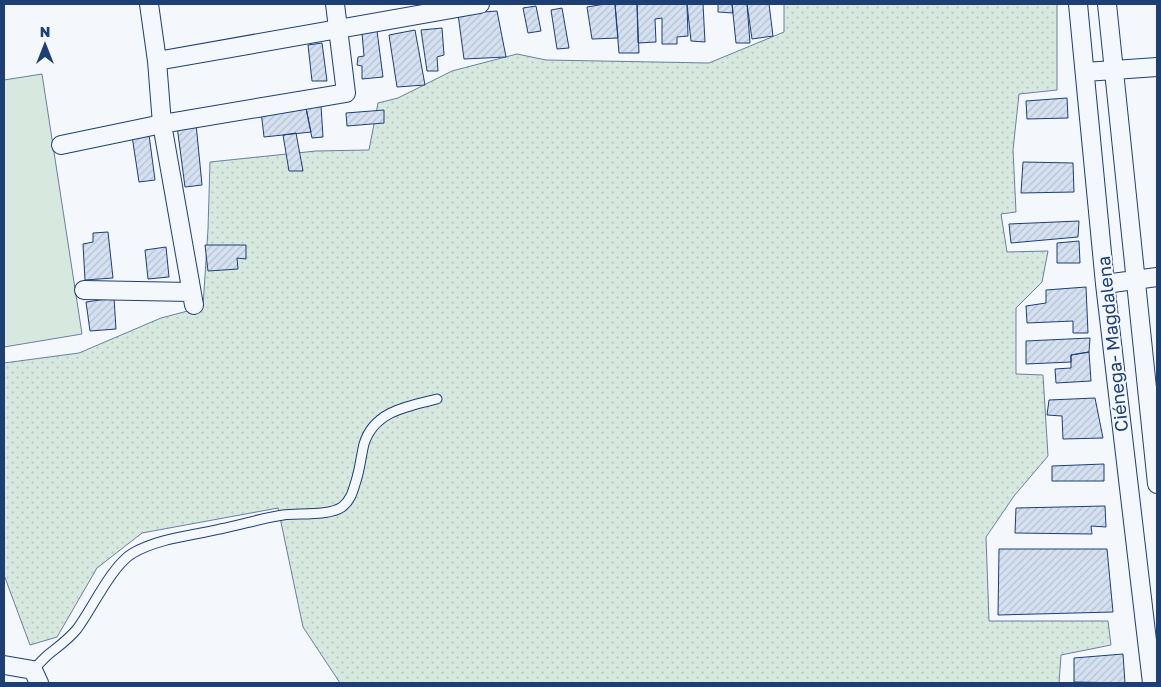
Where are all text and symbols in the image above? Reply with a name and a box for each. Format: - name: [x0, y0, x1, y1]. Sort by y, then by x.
- north arrow: [20, 20, 70, 70]
- text: N: [40, 23, 50, 40]
- street label: Ciénega- Magdalena: [1092, 255, 1132, 433]

